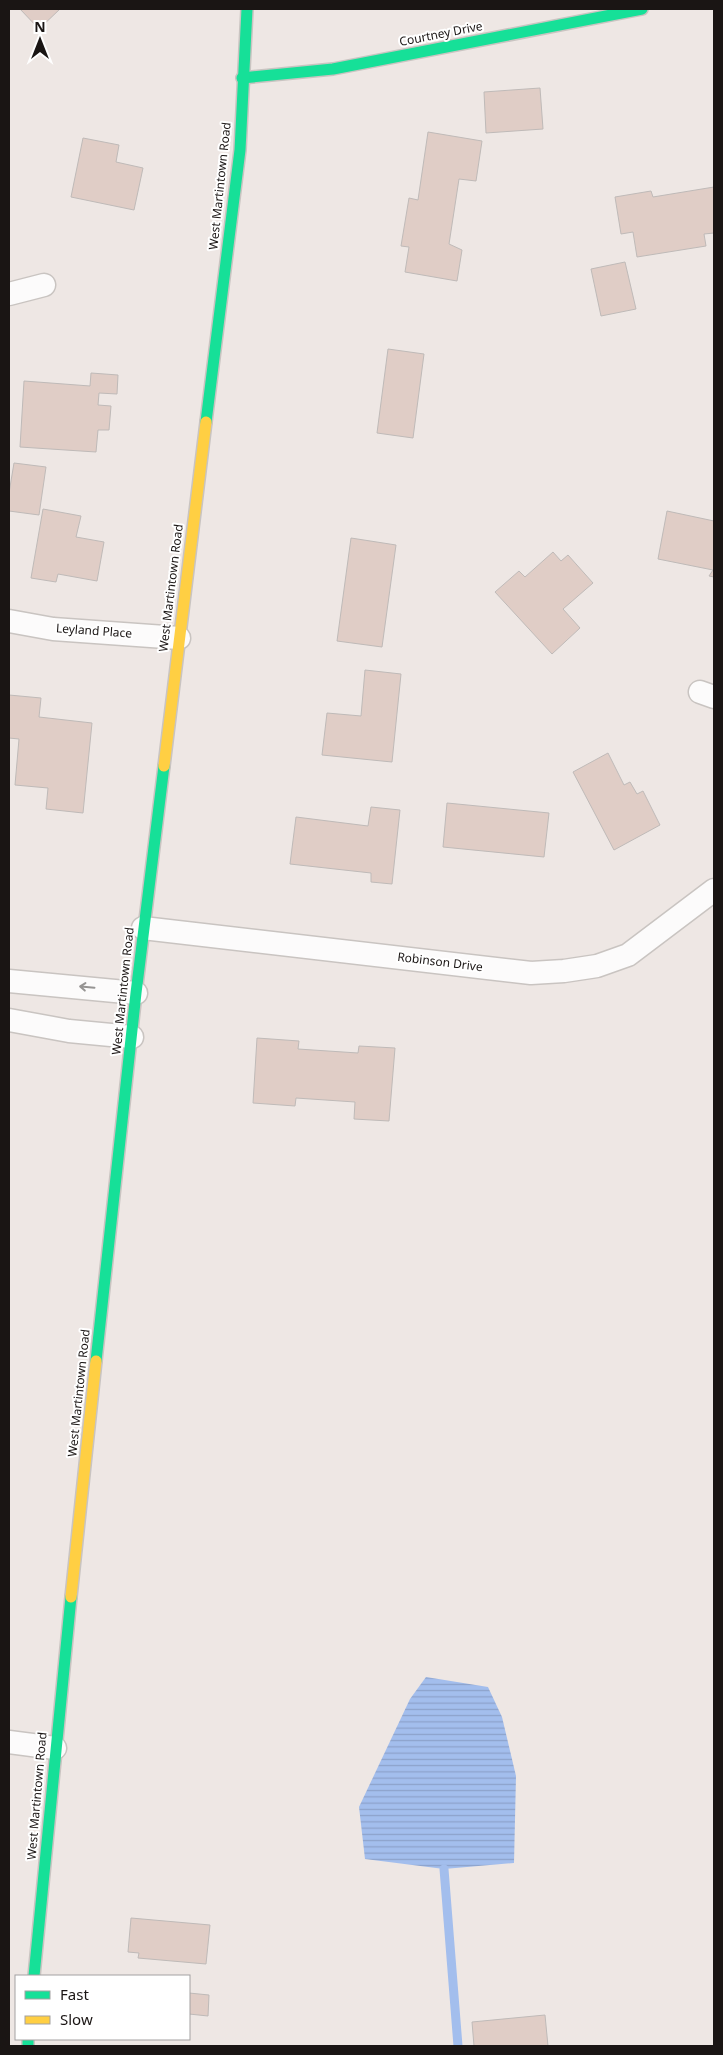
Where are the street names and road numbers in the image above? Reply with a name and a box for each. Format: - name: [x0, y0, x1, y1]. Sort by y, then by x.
- street label: Courtney Drive: [398, 17, 484, 50]
- street label: West Martintown Road: [204, 121, 235, 251]
- street label: West Martintown Road: [154, 523, 187, 653]
- street label: Leyland Place: [55, 619, 133, 642]
- street label: West Martintown Road: [107, 926, 138, 1056]
- street label: Robinson Drive: [396, 948, 484, 975]
- street label: West Martintown Road: [63, 1328, 94, 1458]
- street label: West Martintown Road: [22, 1731, 51, 1861]

